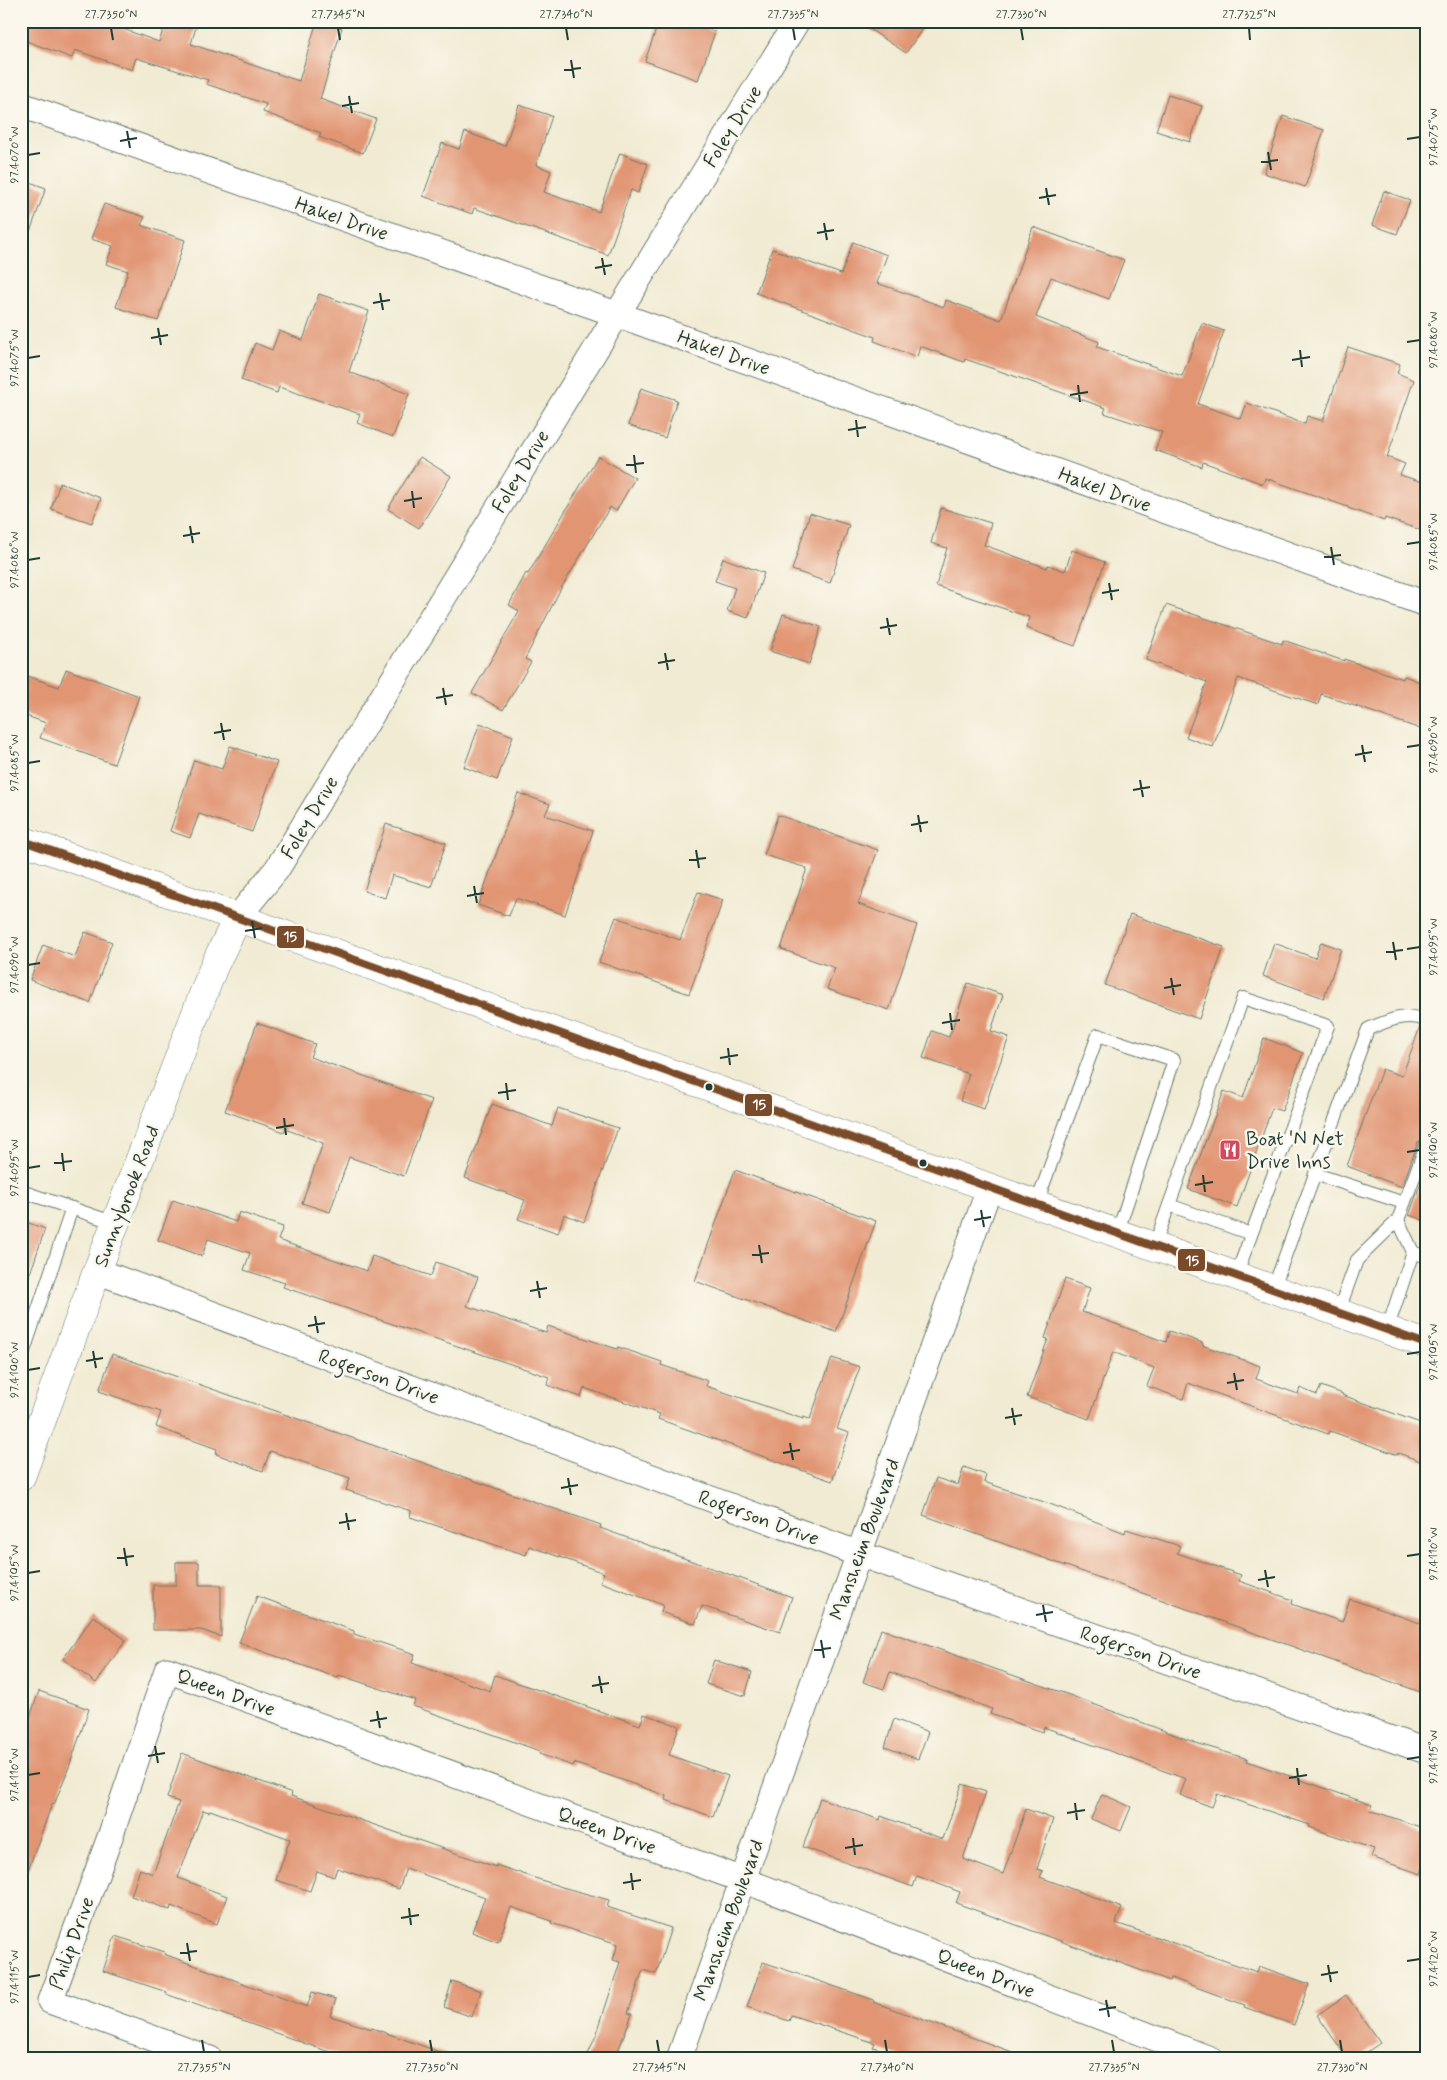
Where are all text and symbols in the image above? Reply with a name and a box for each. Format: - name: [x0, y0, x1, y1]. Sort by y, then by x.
- text: 27.7350°N: [85, 7, 137, 23]
- text: 27.7345°N: [311, 7, 365, 23]
- text: 27.7340°N: [540, 7, 592, 23]
- text: 27.7335°N: [767, 7, 819, 23]
- text: 27.7330°N: [996, 7, 1046, 23]
- text: 27.7325°N: [1222, 7, 1276, 23]
- street label: Foley Drive: [697, 81, 769, 173]
- text: 97.4075°W: [1426, 108, 1442, 166]
- text: 97.4070°W: [7, 126, 23, 183]
- street label: Hakel Drive: [291, 191, 392, 248]
- text: 97.4080°W: [1426, 312, 1442, 368]
- street label: Hakel Drive: [673, 324, 774, 383]
- text: 97.4075°W: [7, 329, 23, 387]
- street label: Foley Drive: [486, 425, 557, 518]
- street label: Hakel Drive: [1054, 461, 1155, 520]
- text: 97.4085°W: [1426, 513, 1442, 571]
- text: 97.4080°W: [7, 532, 23, 588]
- text: 97.4090°W: [1426, 717, 1442, 773]
- text: 97.4085°W: [7, 734, 23, 792]
- street label: Foley Drive: [275, 771, 346, 864]
- text: 97.4095°W: [1426, 918, 1442, 976]
- line badge: 15: [276, 925, 305, 949]
- text: 15: [283, 928, 297, 946]
- text: 97.4090°W: [7, 937, 23, 993]
- unlabelled marker: [704, 1082, 714, 1092]
- line badge: 15: [744, 1093, 773, 1117]
- text: 15: [752, 1096, 766, 1114]
- street label: Sunnybrook Road: [88, 1122, 167, 1271]
- text: 97.4100°W: [1426, 1122, 1442, 1178]
- place label: Boat 'N Net Drive Inns: [1246, 1126, 1344, 1176]
- restaurant icon: Boat 'N Net Drive Inns: [1218, 1138, 1242, 1162]
- text: 97.4095°W: [7, 1139, 23, 1197]
- unlabelled marker: [918, 1158, 928, 1168]
- line badge: 15: [1177, 1248, 1206, 1272]
- text: 15: [1185, 1252, 1199, 1270]
- text: 97.4105°W: [1426, 1324, 1442, 1380]
- text: 97.4100°W: [7, 1342, 23, 1398]
- street label: Rogerson Drive: [314, 1343, 443, 1414]
- street label: Mansheim Boulevard: [824, 1455, 907, 1624]
- street label: Rogerson Drive: [694, 1484, 823, 1555]
- text: 97.4110°W: [1426, 1527, 1442, 1581]
- text: 97.4105°W: [7, 1545, 23, 1601]
- street label: Rogerson Drive: [1076, 1620, 1205, 1689]
- street label: Queen Drive: [172, 1663, 279, 1724]
- text: 97.4115°W: [1426, 1730, 1442, 1784]
- text: 97.4110°W: [7, 1748, 23, 1802]
- street label: Queen Drive: [553, 1801, 660, 1862]
- street label: Mansheim Boulevard: [688, 1836, 771, 2005]
- street label: Philip Drive: [43, 1893, 102, 1994]
- text: 97.4120°W: [1426, 1931, 1442, 1987]
- street label: Queen Drive: [932, 1943, 1039, 2006]
- text: 97.4115°W: [7, 1950, 23, 2004]
- text: 27.7355°N: [177, 2060, 231, 2076]
- text: 27.7350°N: [406, 2060, 458, 2076]
- text: 27.7345°N: [632, 2060, 686, 2076]
- text: 27.7340°N: [861, 2060, 913, 2076]
- text: 27.7335°N: [1088, 2060, 1140, 2076]
- text: 27.7330°N: [1317, 2060, 1367, 2076]

